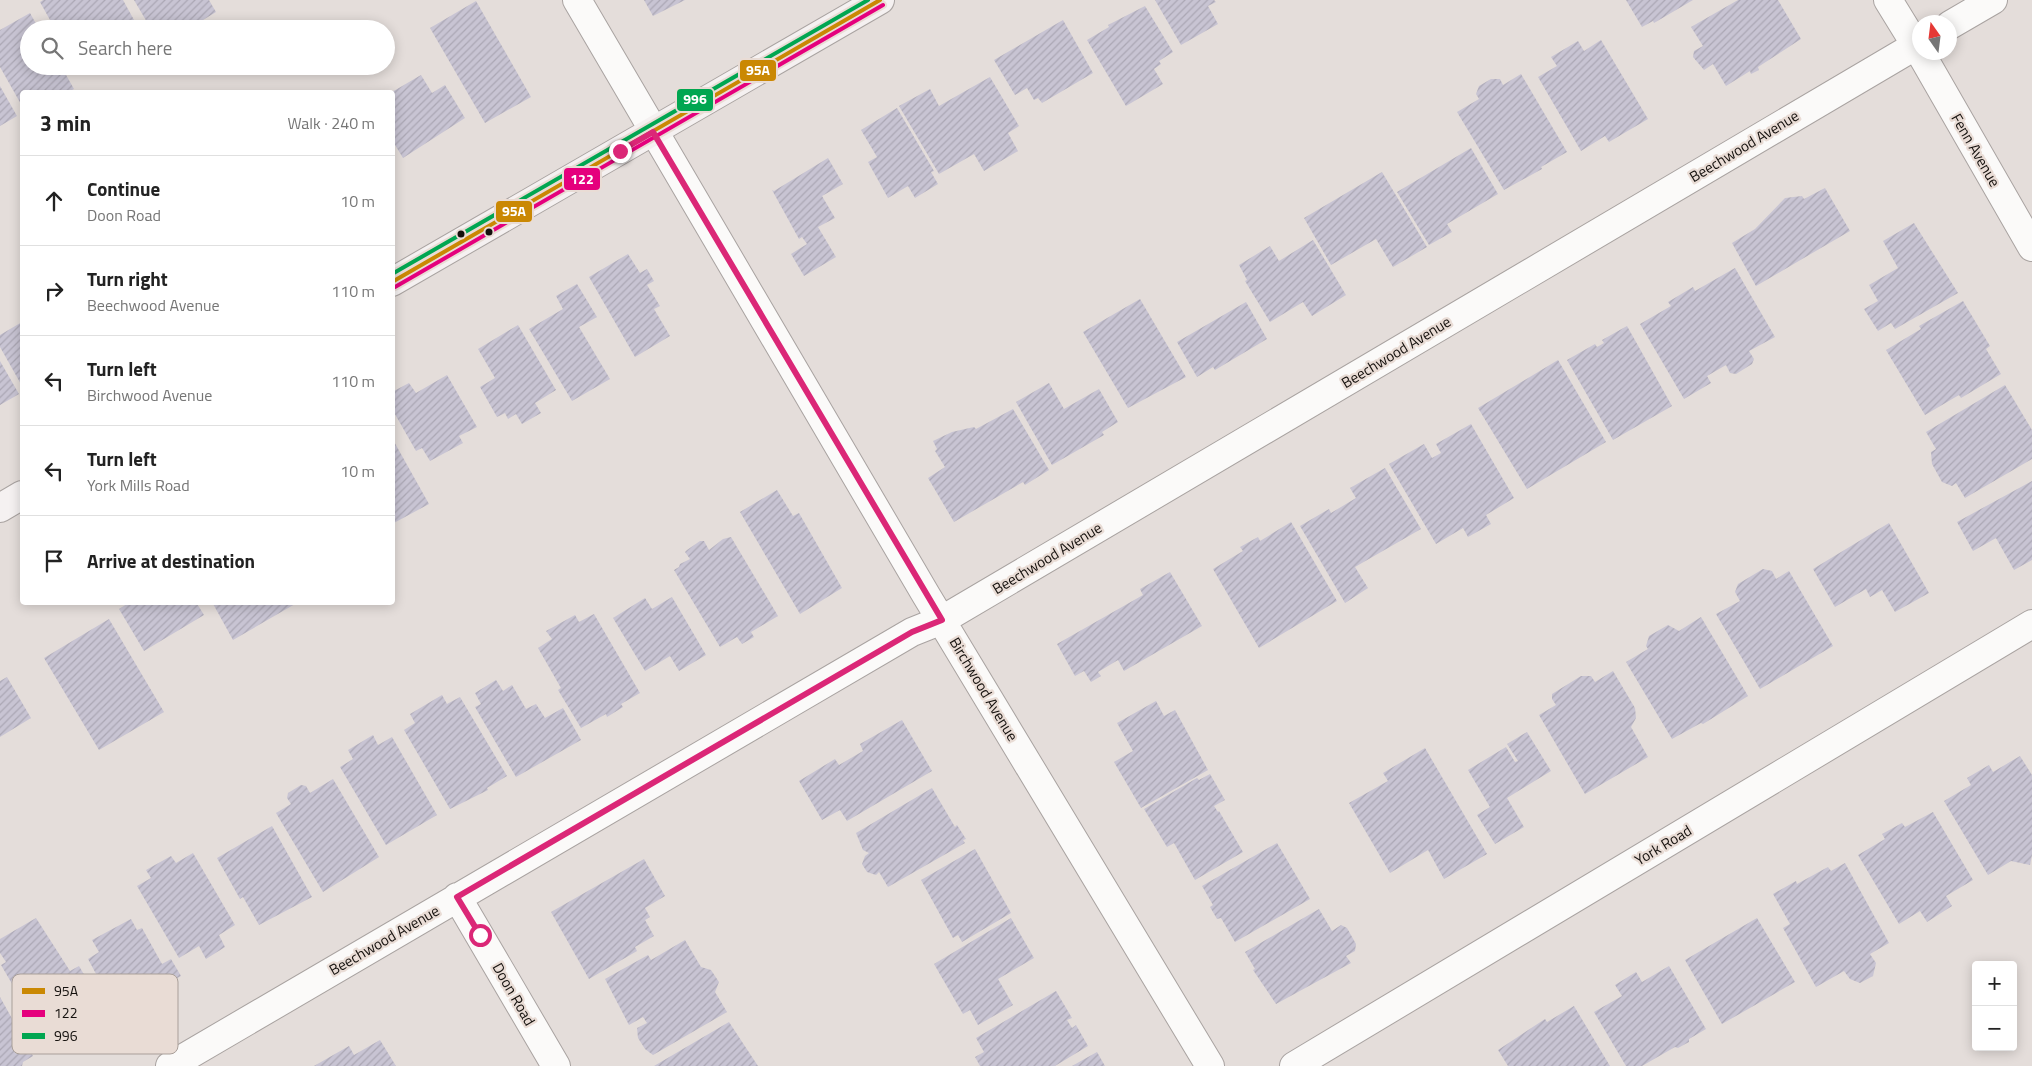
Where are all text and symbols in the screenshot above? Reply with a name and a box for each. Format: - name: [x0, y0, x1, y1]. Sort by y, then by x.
- north arrow: [1912, 15, 1957, 60]
- search box: [20, 20, 395, 75]
- text: Search here: [78, 33, 172, 62]
- icon: search: [38, 34, 66, 62]
- line badge: 95A: [739, 59, 777, 82]
- text: 95A: [746, 59, 771, 80]
- line badge: 996: [676, 88, 714, 112]
- text: 996: [683, 88, 707, 109]
- street label: Beechwood Avenue: [1685, 104, 1803, 188]
- text: 3 min: [40, 107, 91, 139]
- street label: Fenn Avenue: [1946, 109, 2006, 191]
- text: Walk · 240 m: [287, 111, 375, 135]
- route end: [609, 140, 632, 163]
- line badge: 122: [563, 167, 601, 191]
- text: 122: [570, 168, 594, 189]
- text: Continue: [87, 174, 160, 203]
- icon: ahead: [40, 187, 68, 215]
- text: 10 m: [340, 189, 375, 213]
- line badge: 95A: [495, 200, 533, 223]
- text: 95A: [502, 200, 527, 221]
- text: Doon Road: [87, 203, 161, 227]
- unlabelled marker: [484, 227, 494, 237]
- unlabelled marker: [456, 229, 466, 239]
- text: Turn right: [87, 264, 168, 293]
- icon: right: [40, 277, 68, 305]
- text: 110 m: [331, 279, 375, 303]
- text: Beechwood Avenue: [87, 293, 220, 317]
- street label: Beechwood Avenue: [1337, 310, 1455, 394]
- text: Turn left: [87, 354, 157, 383]
- icon: left: [40, 367, 68, 395]
- text: 110 m: [331, 369, 375, 393]
- text: Birchwood Avenue: [87, 383, 212, 407]
- text: Turn left: [87, 444, 157, 473]
- icon: left: [40, 457, 68, 485]
- text: 10 m: [340, 459, 375, 483]
- text: York Mills Road: [87, 473, 190, 497]
- street label: Beechwood Avenue: [988, 516, 1106, 600]
- text: Arrive at destination: [87, 546, 255, 575]
- icon: arrive: [40, 547, 68, 575]
- street label: Birchwood Avenue: [944, 633, 1024, 745]
- street label: York Road: [1630, 819, 1696, 871]
- street label: Beechwood Avenue: [324, 899, 444, 981]
- route start: [469, 924, 492, 947]
- street label: Doon Road: [487, 958, 541, 1030]
- map controls: [1972, 961, 2017, 1051]
- button: +: [1972, 961, 2017, 1006]
- legend: [12, 974, 178, 1054]
- text: 95A: [54, 980, 79, 1001]
- text: 122: [54, 1002, 78, 1023]
- button: −: [1972, 1006, 2017, 1051]
- text: 996: [54, 1025, 78, 1046]

